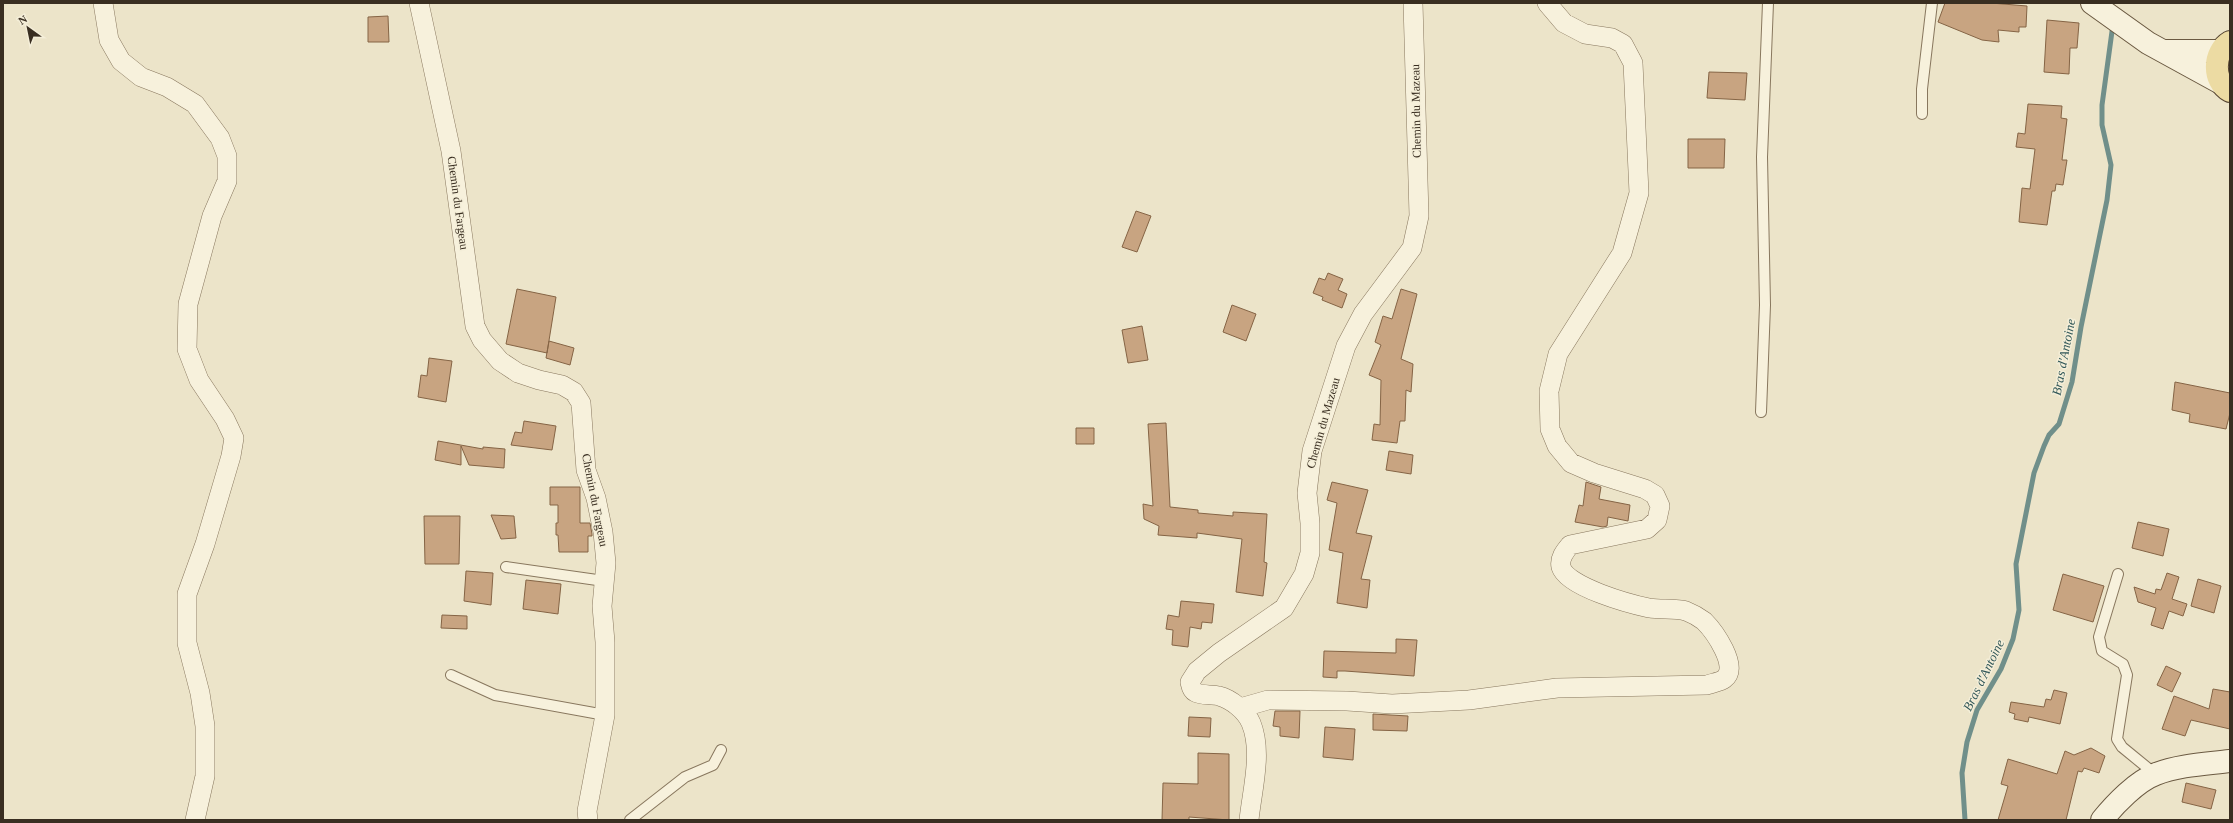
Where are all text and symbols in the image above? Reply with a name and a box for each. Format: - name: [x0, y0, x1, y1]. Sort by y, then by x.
- north arrow: [8, 8, 48, 48]
- text: N: [16, 12, 29, 27]
- street label: Chemin du Mazeau: [1408, 64, 1424, 158]
- street label: Chemin du Fargeau: [444, 155, 472, 251]
- water label: Bras d'Antoine: [2049, 317, 2078, 397]
- street label: Chemin du Mazeau: [1303, 376, 1343, 470]
- street label: Chemin du Fargeau: [579, 452, 611, 548]
- water label: Bras d'Antoine: [1960, 637, 2007, 713]

